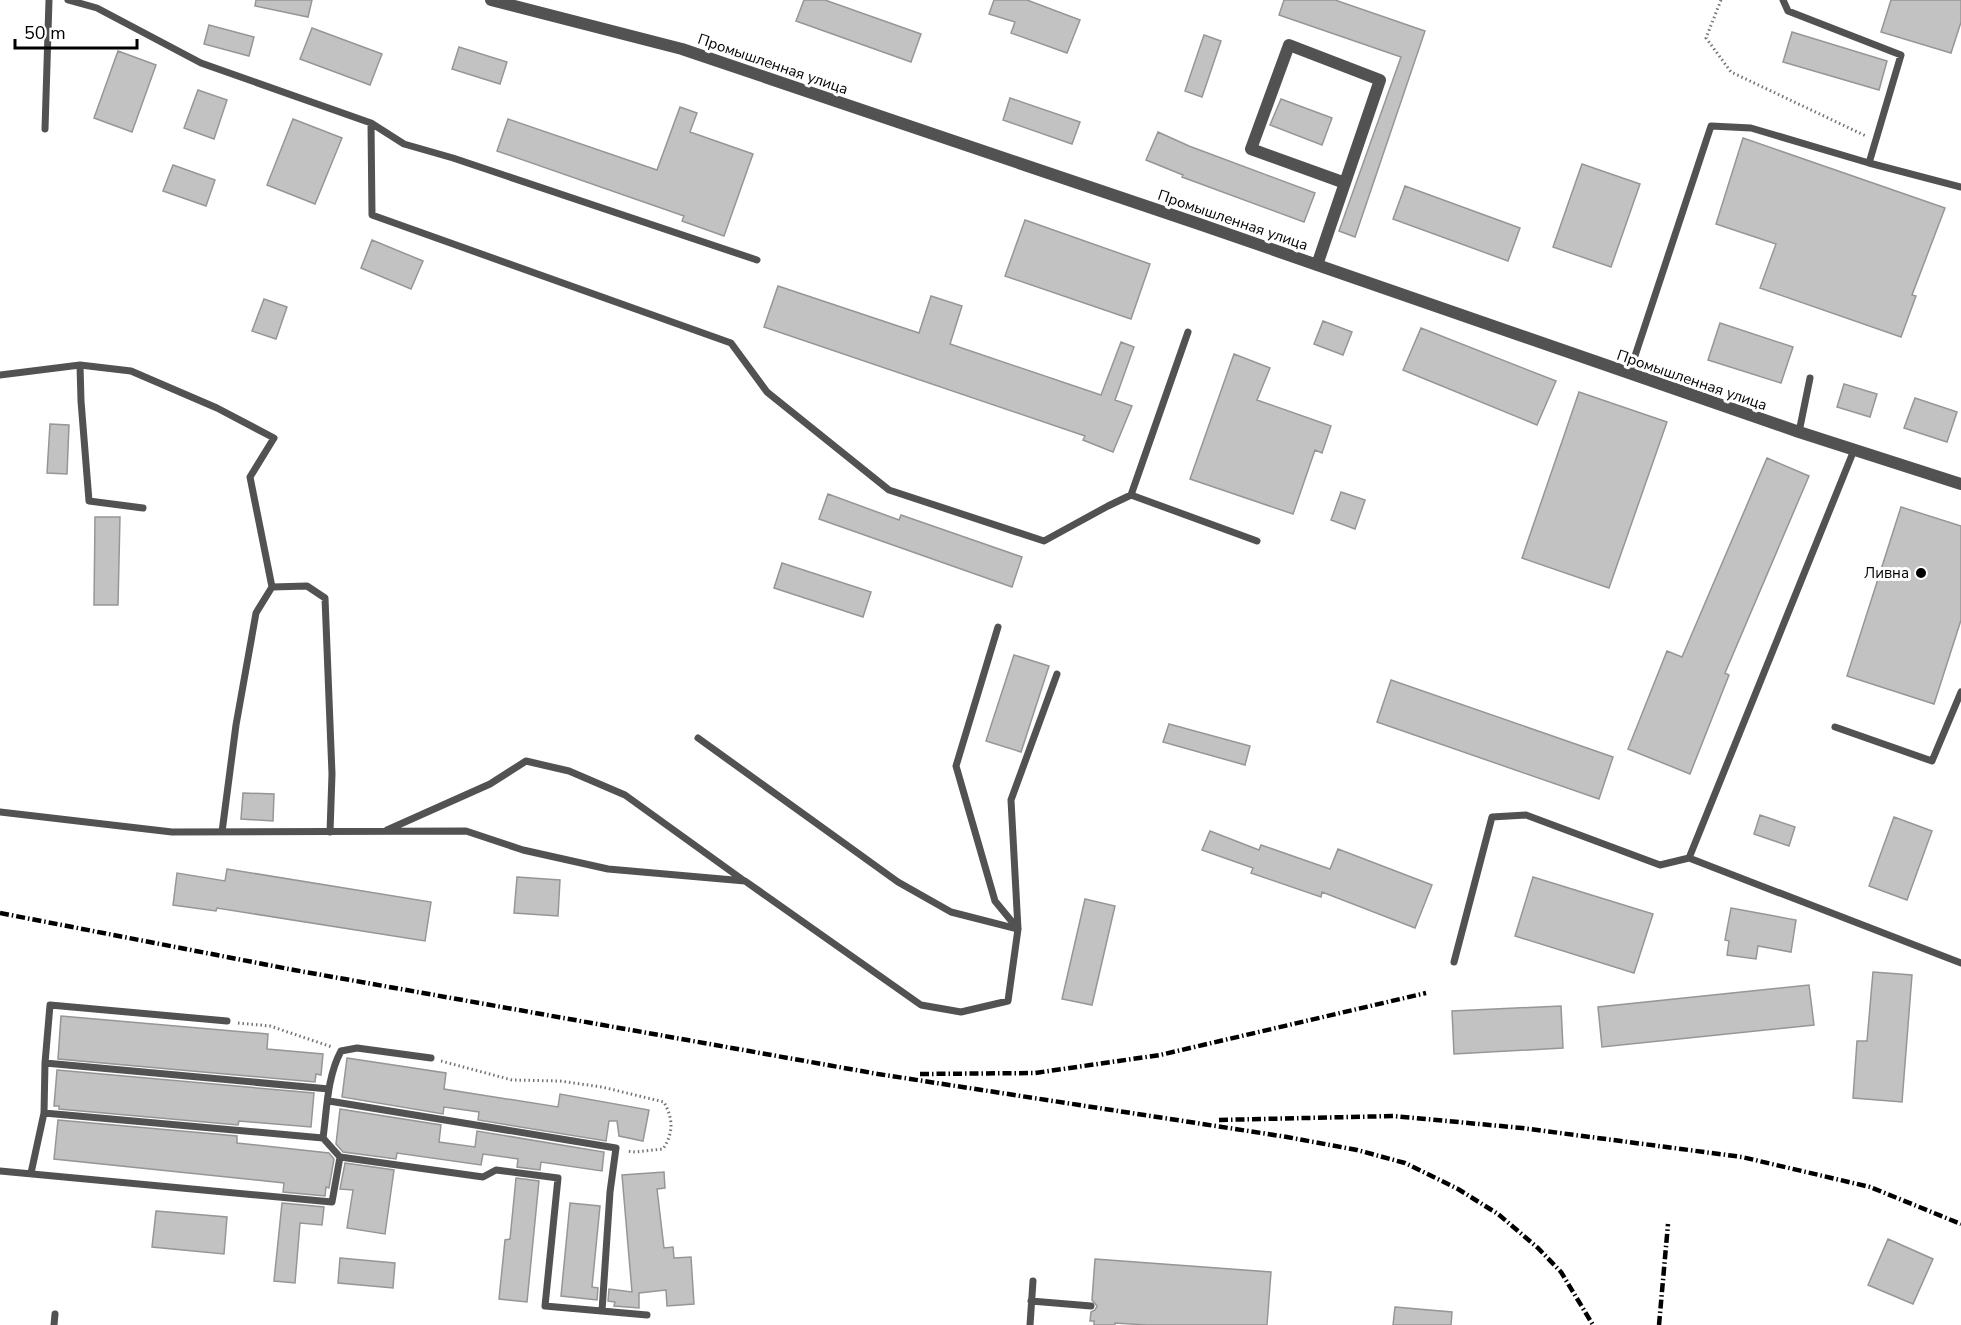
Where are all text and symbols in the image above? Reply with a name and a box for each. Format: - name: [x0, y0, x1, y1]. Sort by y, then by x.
- scale bar: [15, 12, 136, 50]
- text: 50 m: [24, 21, 66, 45]
- street label: Промышленная улица: [695, 29, 851, 99]
- street label: Промышленная улица: [1155, 185, 1311, 255]
- street label: Промышленная улица: [1614, 345, 1770, 415]
- place label: Ливна: [1864, 563, 1909, 583]
- marker: Ливна: [1914, 566, 1928, 580]

